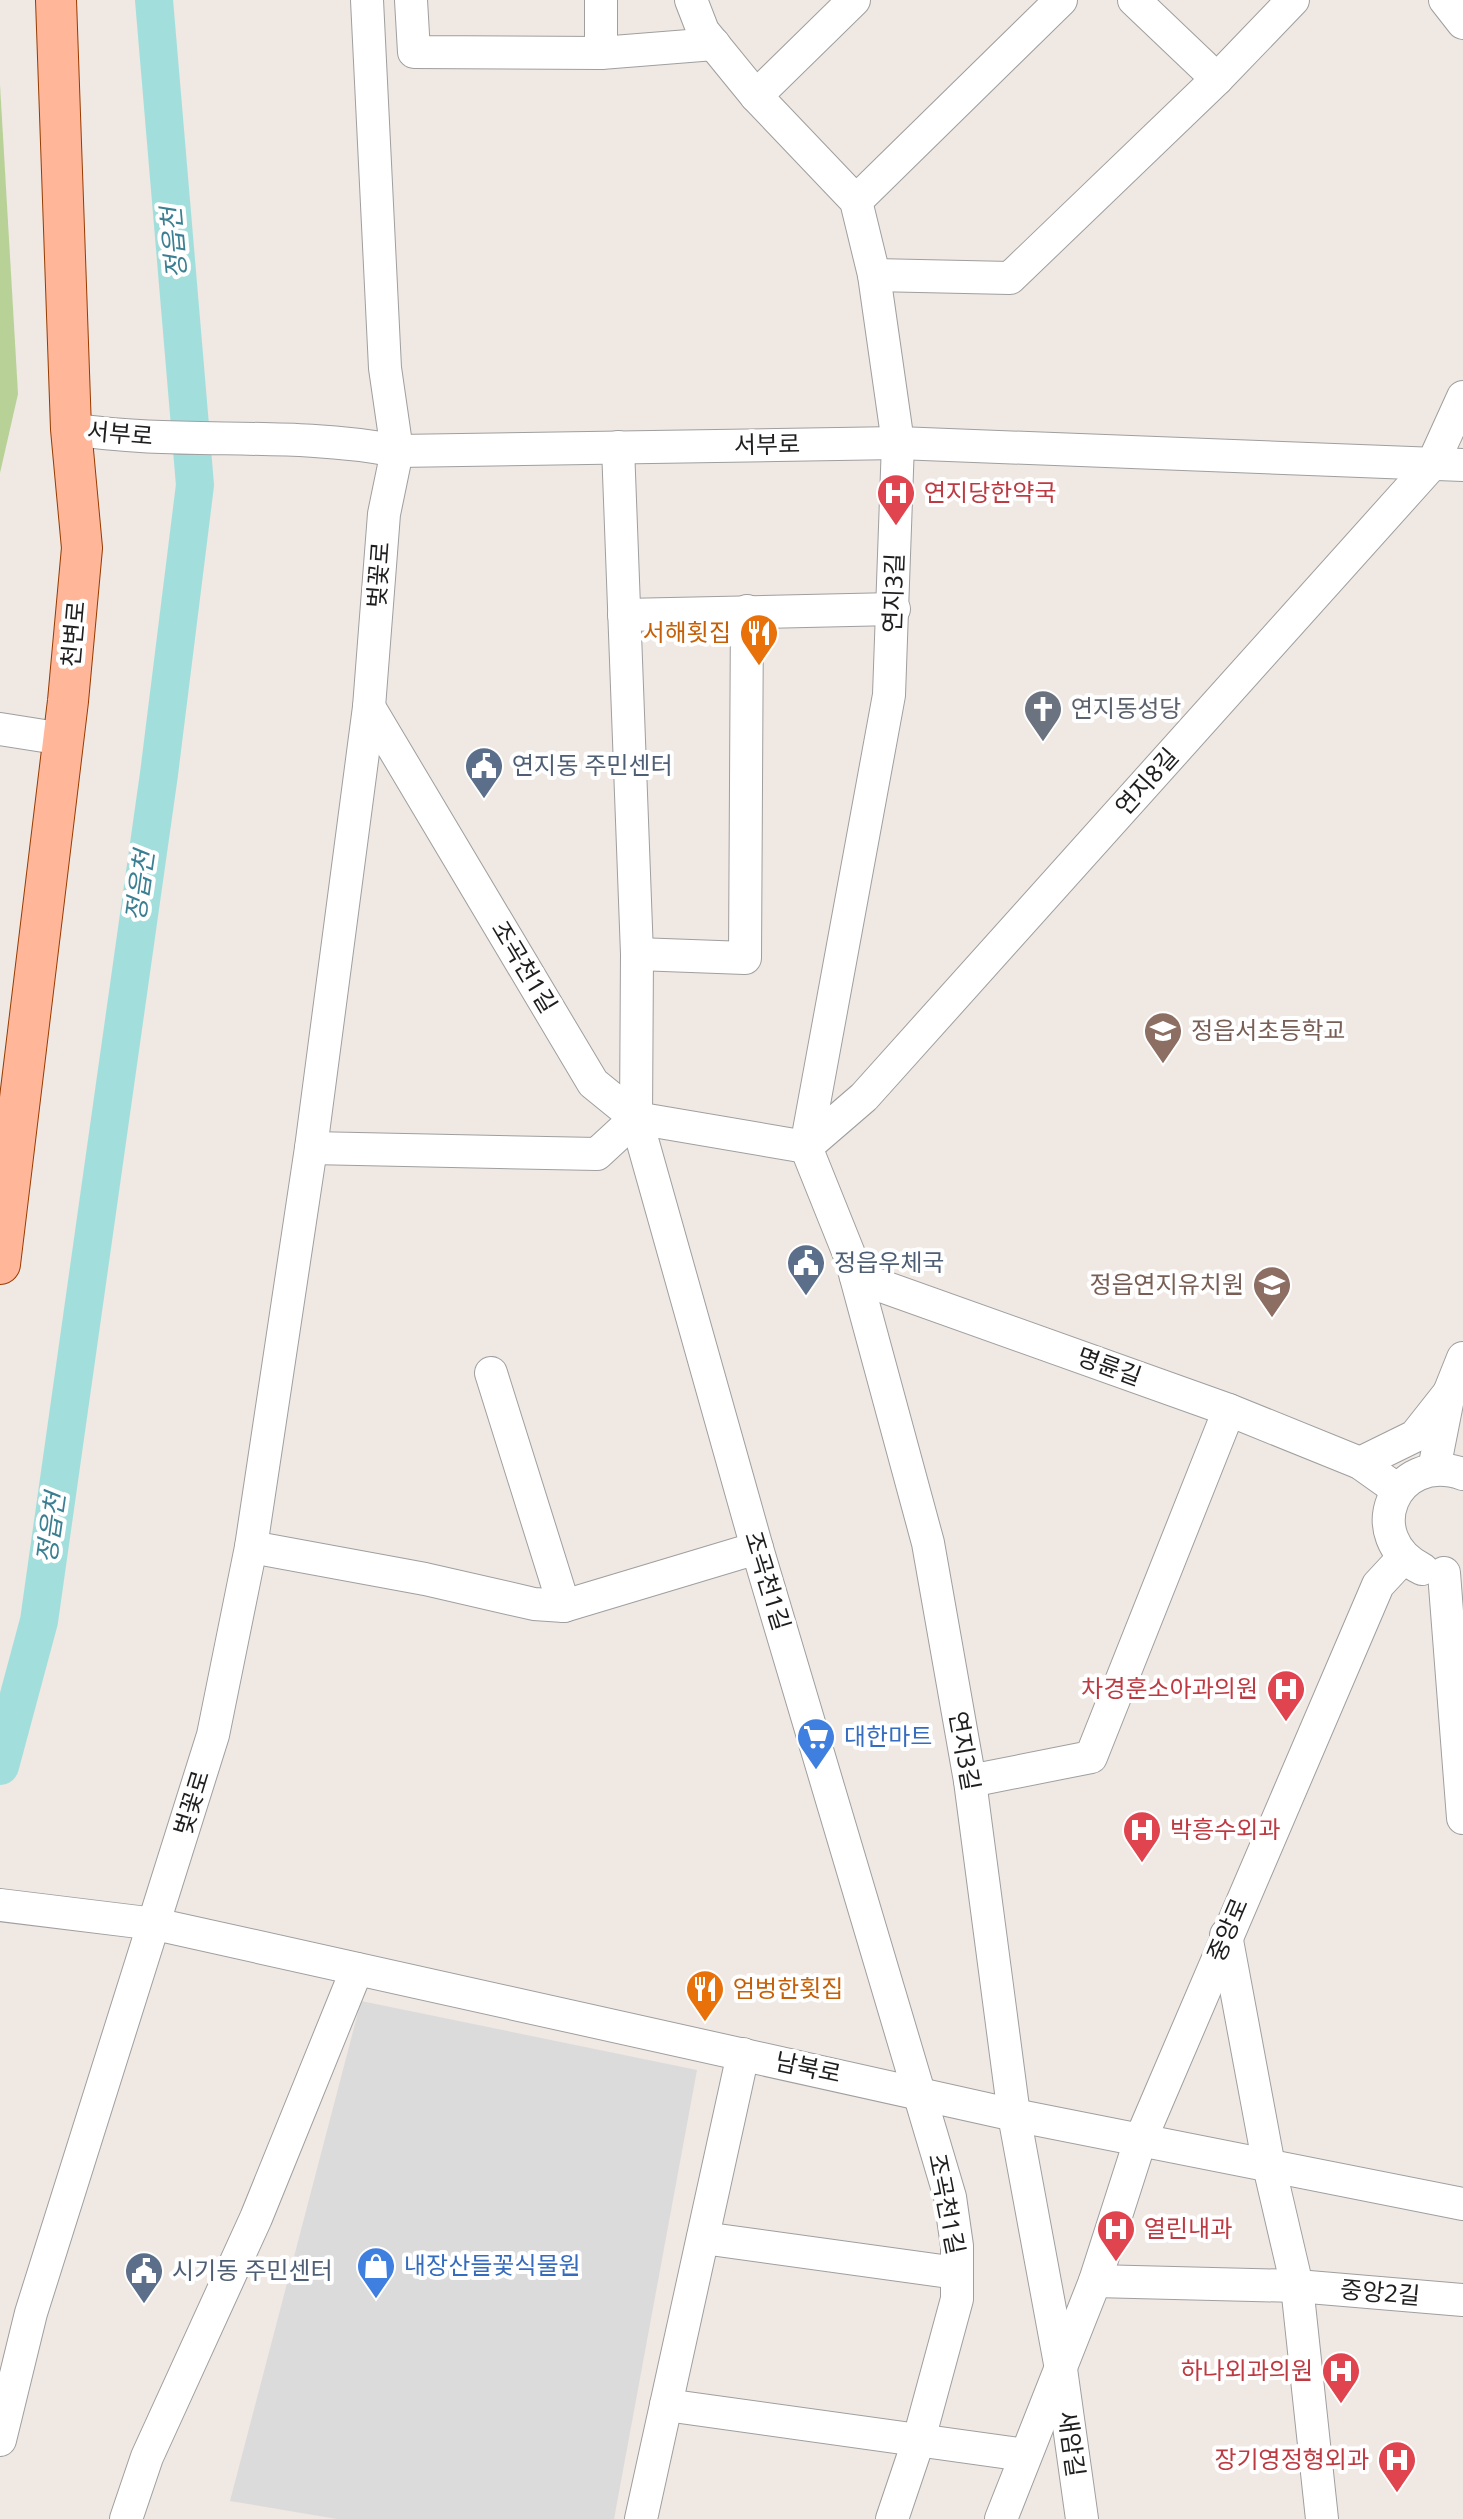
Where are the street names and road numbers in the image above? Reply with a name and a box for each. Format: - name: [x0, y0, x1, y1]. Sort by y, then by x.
- street label: 서부로: [86, 413, 155, 452]
- street label: 서부로: [734, 426, 800, 461]
- street label: 벚꽃로: [359, 541, 396, 609]
- street label: 연지3길: [875, 552, 910, 633]
- street label: 천변로: [53, 599, 92, 668]
- street label: 연지8길: [1107, 740, 1185, 822]
- street label: 조곡천1길: [485, 914, 566, 1018]
- street label: 명륜길: [1073, 1339, 1146, 1392]
- street label: 조곡천1길: [738, 1527, 799, 1634]
- street label: 연지3길: [942, 1708, 989, 1793]
- street label: 벚꽃로: [165, 1766, 216, 1839]
- street label: 중앙로: [1198, 1892, 1255, 1966]
- street label: 남북로: [772, 2044, 844, 2090]
- street label: 조곡천1길: [922, 2150, 973, 2257]
- street label: 중앙2길: [1339, 2272, 1421, 2311]
- street label: 새암길: [1052, 2409, 1093, 2479]

